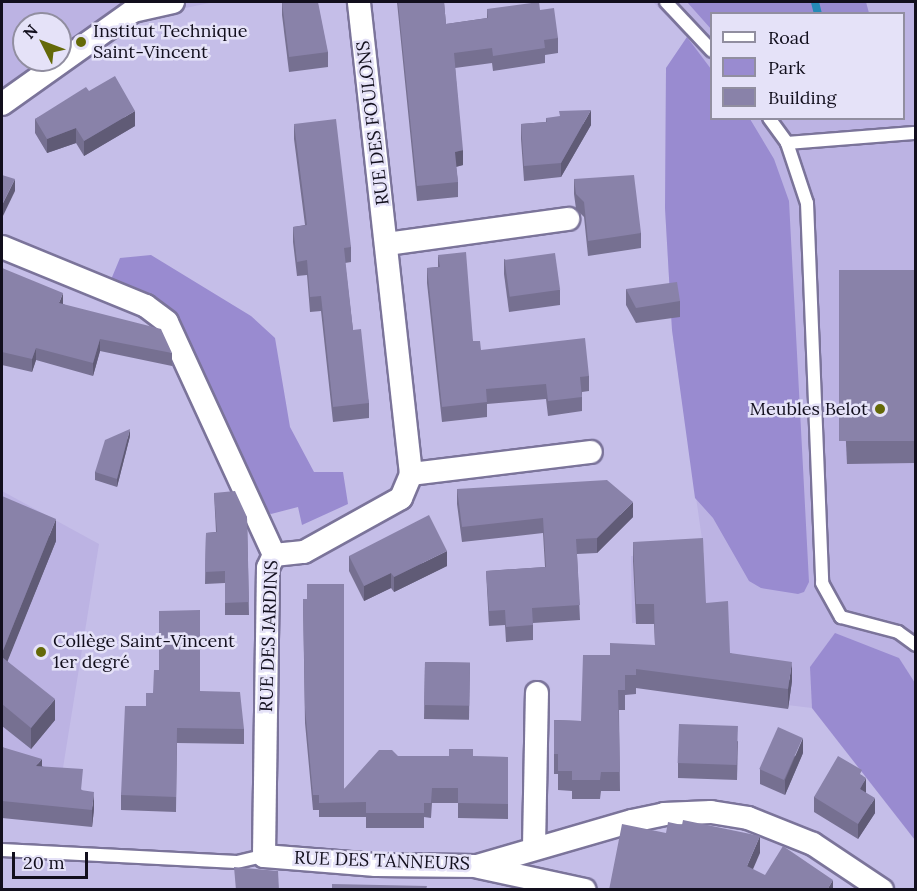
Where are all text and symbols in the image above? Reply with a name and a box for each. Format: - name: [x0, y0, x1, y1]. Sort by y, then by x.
- north arrow: [12, 12, 72, 72]
- legend: [710, 12, 905, 120]
- text: N: [19, 20, 42, 43]
- place label: Institut Technique Saint-Vincent: [93, 21, 247, 63]
- text: Road: [768, 26, 810, 49]
- marker: Institut Technique Saint-Vincent: [74, 35, 88, 49]
- street label: RUE DES FOULONS: [352, 40, 394, 206]
- text: Park: [768, 56, 805, 79]
- text: Building: [768, 86, 836, 109]
- place label: Meubles Belot: [750, 398, 868, 420]
- marker: Meubles Belot: [873, 402, 887, 416]
- street label: RUE DES JARDINS: [256, 560, 282, 712]
- place label: Collège Saint-Vincent 1er degré: [53, 631, 235, 674]
- marker: Collège Saint-Vincent 1er degré: [34, 645, 48, 659]
- scale bar: [15, 840, 92, 878]
- street label: RUE DES TANNEURS: [294, 847, 470, 875]
- text: 20 m: [23, 851, 65, 874]

